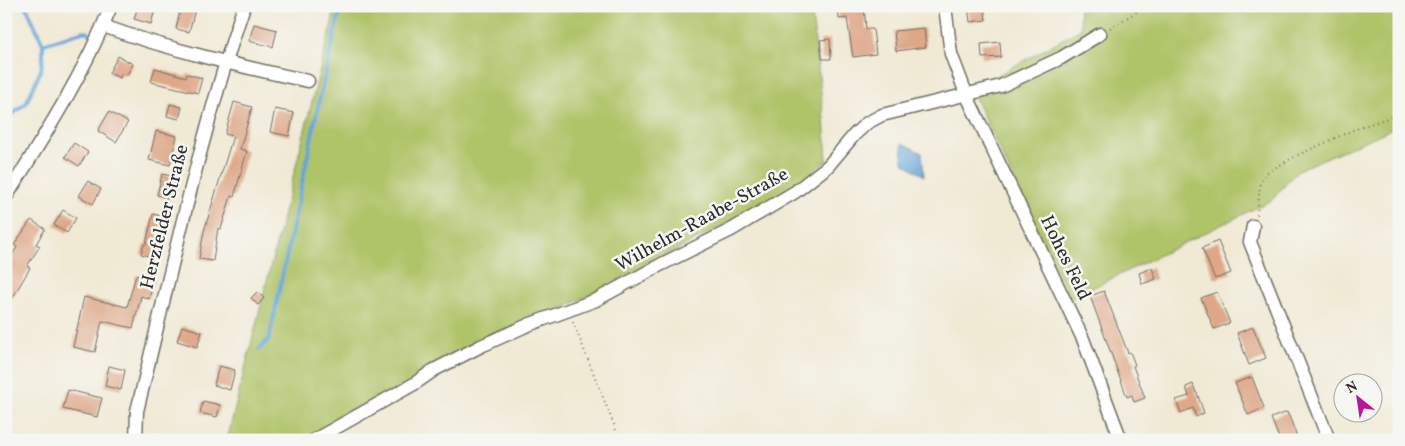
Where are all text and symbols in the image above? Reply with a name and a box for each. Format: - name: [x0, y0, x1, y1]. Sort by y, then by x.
- street label: Herzfelder Straße: [134, 142, 196, 292]
- street label: Wilhelm-Raabe-Straße: [611, 162, 793, 278]
- street label: Hohes Feld: [1033, 211, 1097, 305]
- north arrow: [1332, 374, 1382, 424]
- text: N: [1343, 377, 1361, 399]

